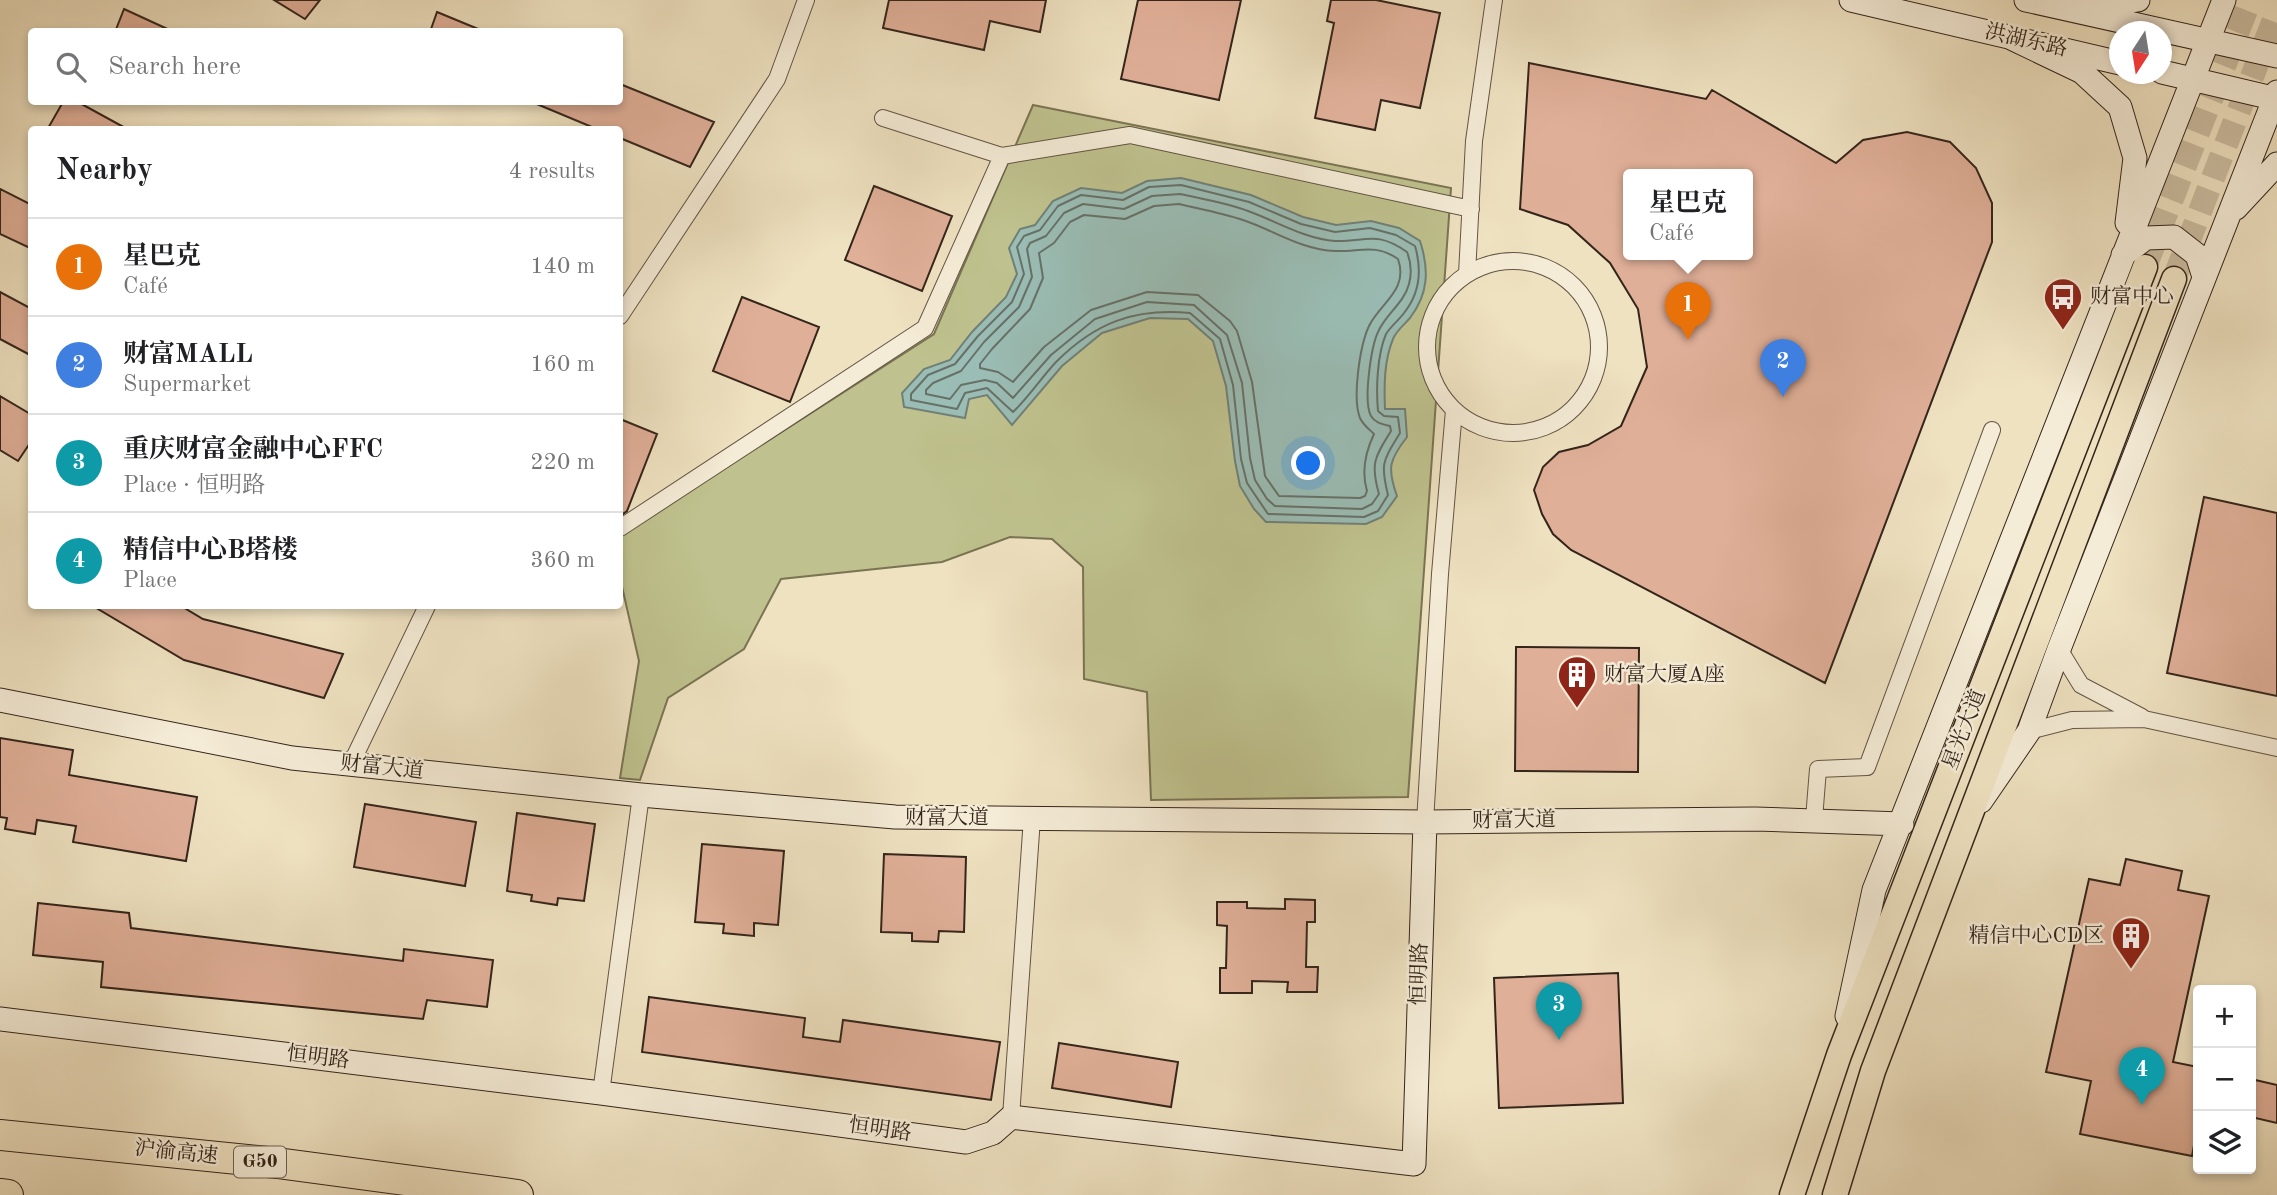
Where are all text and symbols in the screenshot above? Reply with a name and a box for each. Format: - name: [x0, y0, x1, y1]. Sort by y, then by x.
- street label: 洪湖东路: [1983, 19, 2070, 61]
- north arrow: [2109, 21, 2172, 84]
- search box: [28, 28, 623, 105]
- icon: search: [52, 48, 90, 86]
- text: Search here: [108, 54, 241, 80]
- text: Nearby: [56, 156, 153, 186]
- text: 4 results: [509, 160, 595, 183]
- popup: [1623, 169, 1753, 260]
- text: 星巴克: [1649, 191, 1727, 217]
- text: Café: [1649, 222, 1694, 245]
- text: 星巴克: [123, 244, 201, 270]
- text: 1: [72, 255, 86, 278]
- text: 140 m: [530, 255, 595, 278]
- text: Café: [123, 275, 168, 298]
- bus stop icon: 财富中心: [2042, 276, 2084, 331]
- pin: 1: [1665, 282, 1711, 340]
- place label: 财富中心: [2090, 285, 2174, 308]
- pin: 2: [1760, 339, 1806, 397]
- text: 财富MALL: [123, 342, 253, 368]
- text: 2: [72, 353, 86, 376]
- text: 160 m: [530, 353, 595, 376]
- text: Supermarket: [123, 373, 251, 396]
- text: 重庆财富金融中心FFC: [123, 437, 383, 463]
- your location: [1291, 446, 1325, 480]
- text: 3: [72, 451, 86, 474]
- text: 220 m: [530, 451, 595, 474]
- text: Place · 恒明路: [123, 474, 265, 497]
- text: 精信中心B塔楼: [123, 538, 297, 564]
- text: 4: [72, 549, 86, 572]
- text: 360 m: [530, 549, 595, 572]
- text: Place: [123, 569, 177, 592]
- building icon: 财富大厦A座: [1556, 654, 1598, 709]
- place label: 财富大厦A座: [1604, 663, 1725, 686]
- street label: 星光大道: [1938, 686, 1990, 773]
- street label: 财富大道: [339, 751, 425, 783]
- street label: 财富大道: [905, 806, 989, 829]
- street label: 财富大道: [1472, 808, 1556, 832]
- building icon: 精信中心CD区: [2110, 915, 2152, 970]
- place label: 精信中心CD区: [1969, 924, 2104, 947]
- street label: 恒明路: [1406, 942, 1432, 1006]
- pin: 3: [1536, 982, 1582, 1040]
- map controls: [2193, 985, 2256, 1174]
- button: +: [2193, 985, 2256, 1048]
- street label: 恒明路: [285, 1042, 351, 1072]
- pin: 4: [2119, 1047, 2165, 1105]
- button: −: [2193, 1048, 2256, 1111]
- button: layers: [2193, 1111, 2256, 1174]
- street label: 恒明路: [847, 1113, 913, 1145]
- street label: 沪渝高速: [133, 1136, 219, 1168]
- road number: G50: [234, 1146, 286, 1178]

